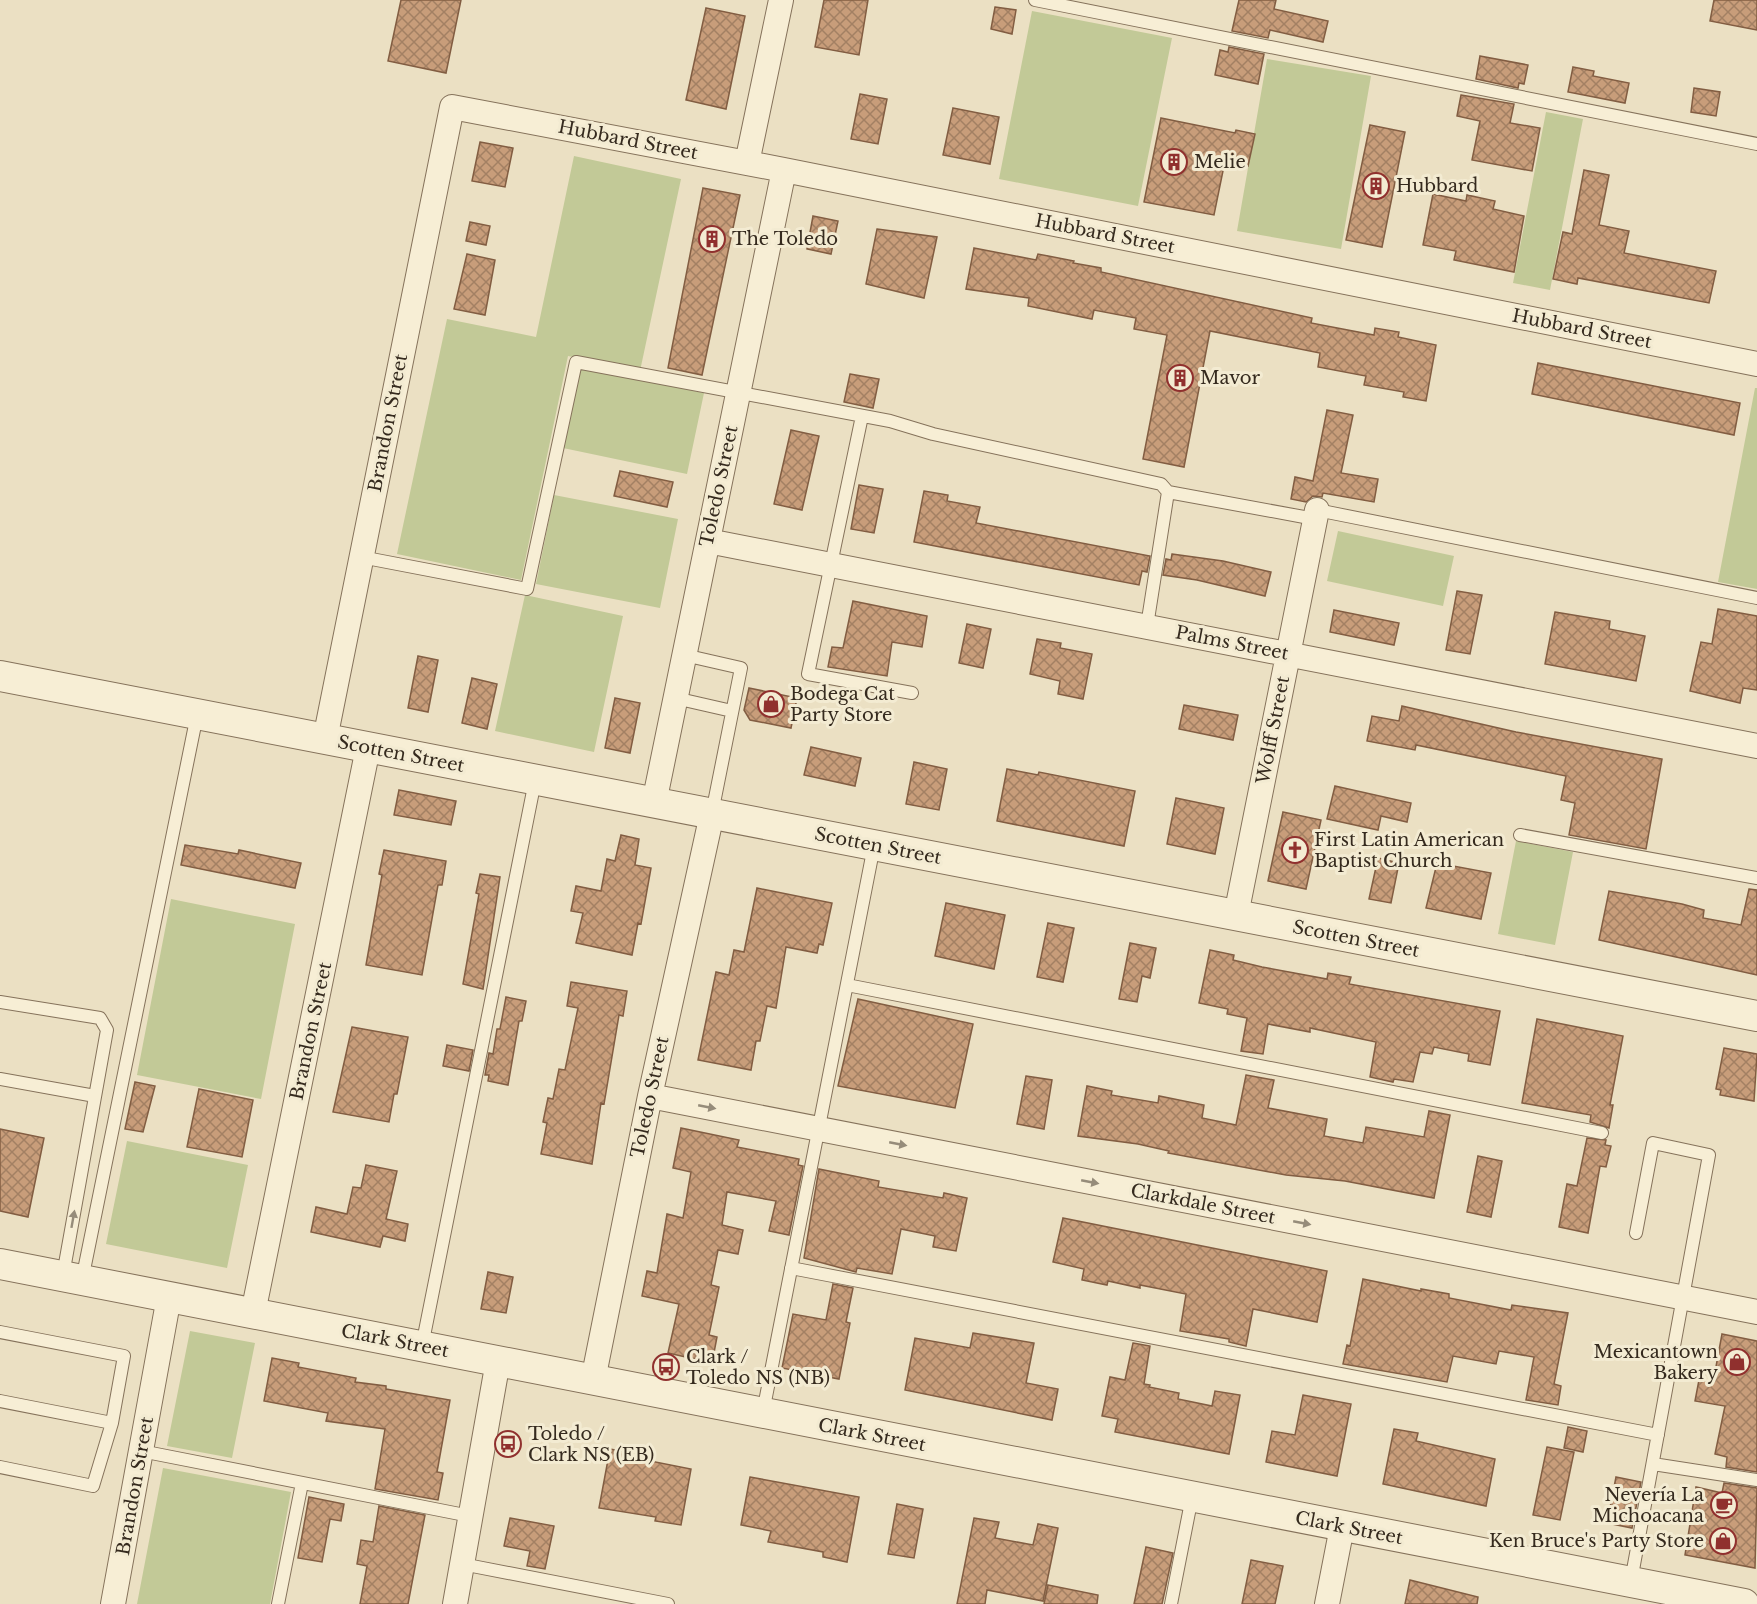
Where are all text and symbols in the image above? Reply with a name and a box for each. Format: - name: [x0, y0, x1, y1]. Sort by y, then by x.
- street label: Hubbard Street: [556, 116, 700, 164]
- building icon: Melie: [1159, 147, 1189, 177]
- place label: Melie: [1194, 151, 1246, 173]
- building icon: Hubbard: [1361, 171, 1391, 201]
- place label: Hubbard: [1396, 175, 1478, 197]
- street label: Hubbard Street: [1033, 210, 1177, 258]
- building icon: The Toledo: [697, 224, 727, 254]
- place label: The Toledo: [732, 228, 838, 250]
- street label: Hubbard Street: [1510, 305, 1654, 353]
- street label: Brandon Street: [364, 352, 412, 494]
- building icon: Mavor: [1165, 363, 1195, 393]
- place label: Mavor: [1200, 367, 1261, 389]
- street label: Toledo Street: [695, 423, 743, 549]
- street label: Palms Street: [1174, 621, 1291, 665]
- street label: Wolff Street: [1252, 674, 1294, 787]
- place label: Bodega Cat Party Store: [790, 683, 895, 726]
- shop icon: Bodega Cat Party Store: [756, 689, 786, 719]
- street label: Scotten Street: [336, 731, 466, 777]
- street label: Scotten Street: [813, 823, 943, 869]
- place label: First Latin American Baptist Church: [1314, 829, 1504, 872]
- church icon: First Latin American Baptist Church: [1280, 835, 1310, 865]
- street label: Scotten Street: [1291, 916, 1421, 962]
- street label: Brandon Street: [286, 960, 336, 1102]
- street label: Toledo Street: [626, 1034, 674, 1160]
- one-way arrow: [698, 1103, 717, 1112]
- one-way arrow: [889, 1140, 908, 1149]
- one-way arrow: [1081, 1178, 1100, 1187]
- street label: Clarkdale Street: [1129, 1179, 1277, 1229]
- one-way arrow: [69, 1209, 78, 1228]
- one-way arrow: [1292, 1219, 1311, 1228]
- street label: Clark Street: [339, 1320, 451, 1362]
- place label: Mexicantown Bakery: [1594, 1341, 1718, 1384]
- place label: Clark / Toledo NS (NB): [686, 1346, 830, 1389]
- shop icon: Mexicantown Bakery: [1722, 1347, 1752, 1377]
- bus stop icon: Clark / Toledo NS (NB): [651, 1352, 681, 1382]
- street label: Clark Street: [816, 1414, 928, 1456]
- street label: Brandon Street: [112, 1415, 158, 1557]
- place label: Toledo / Clark NS (EB): [528, 1423, 654, 1466]
- bus stop icon: Toledo / Clark NS (EB): [493, 1429, 523, 1459]
- place label: Nevería La Michoacana: [1592, 1484, 1704, 1527]
- cafe icon: Nevería La Michoacana: [1709, 1490, 1739, 1520]
- street label: Clark Street: [1293, 1507, 1405, 1549]
- shop icon: Ken Bruce's Party Store: [1708, 1526, 1738, 1556]
- place label: Ken Bruce's Party Store: [1489, 1530, 1704, 1552]

